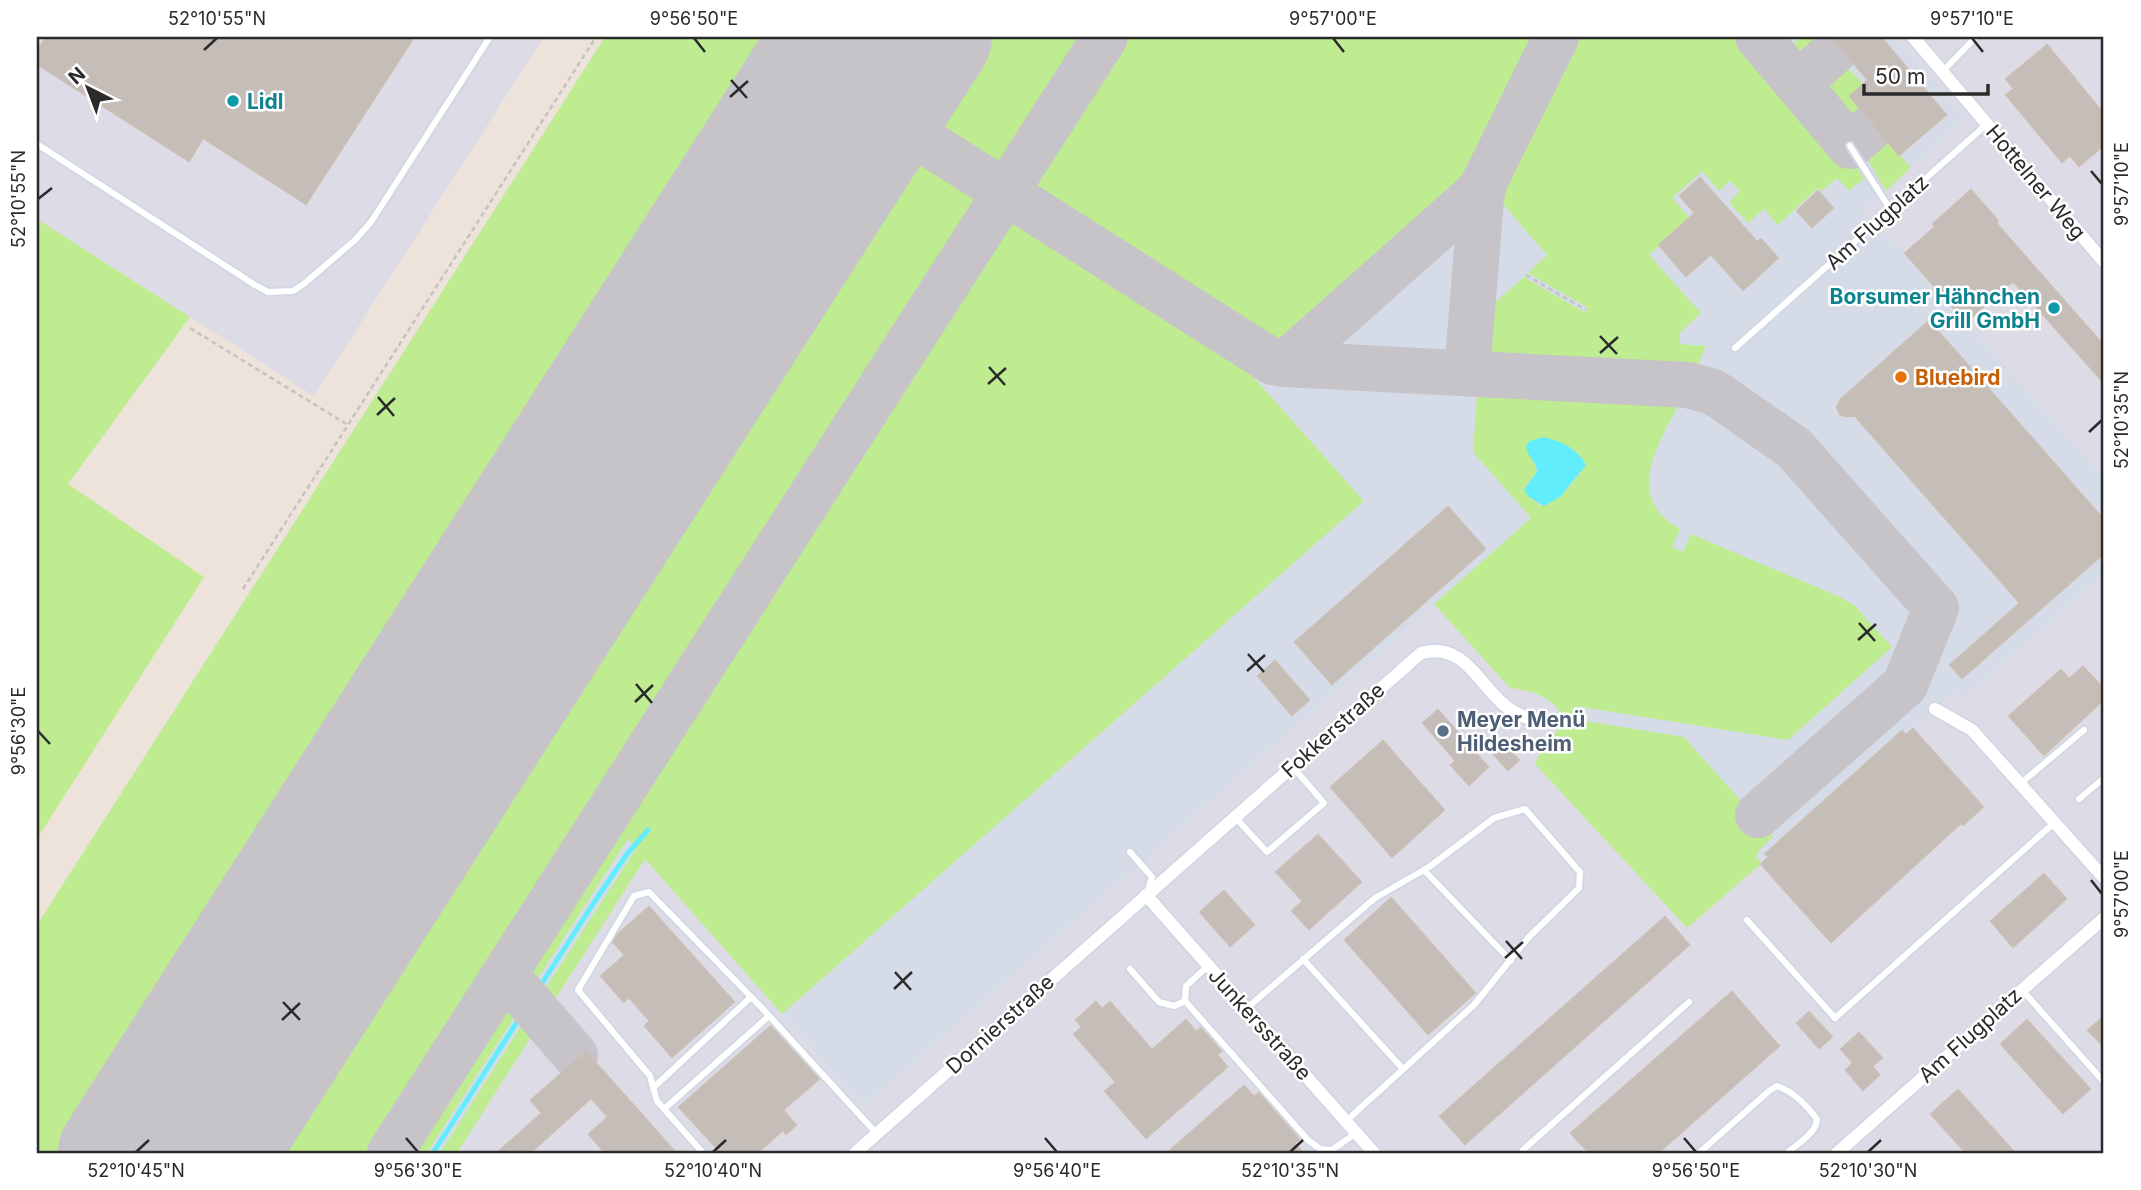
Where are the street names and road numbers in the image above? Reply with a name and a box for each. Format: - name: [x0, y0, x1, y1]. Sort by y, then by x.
- street label: Hottelner Weg: [1981, 120, 2091, 244]
- street label: Am Flugplatz: [1820, 169, 1934, 275]
- street label: Fokkerstraße: [1276, 677, 1390, 783]
- street label: Junkersstraße: [1203, 963, 1317, 1085]
- street label: Dornierstraße: [941, 969, 1059, 1079]
- street label: Am Flugplatz: [1913, 982, 2027, 1088]

